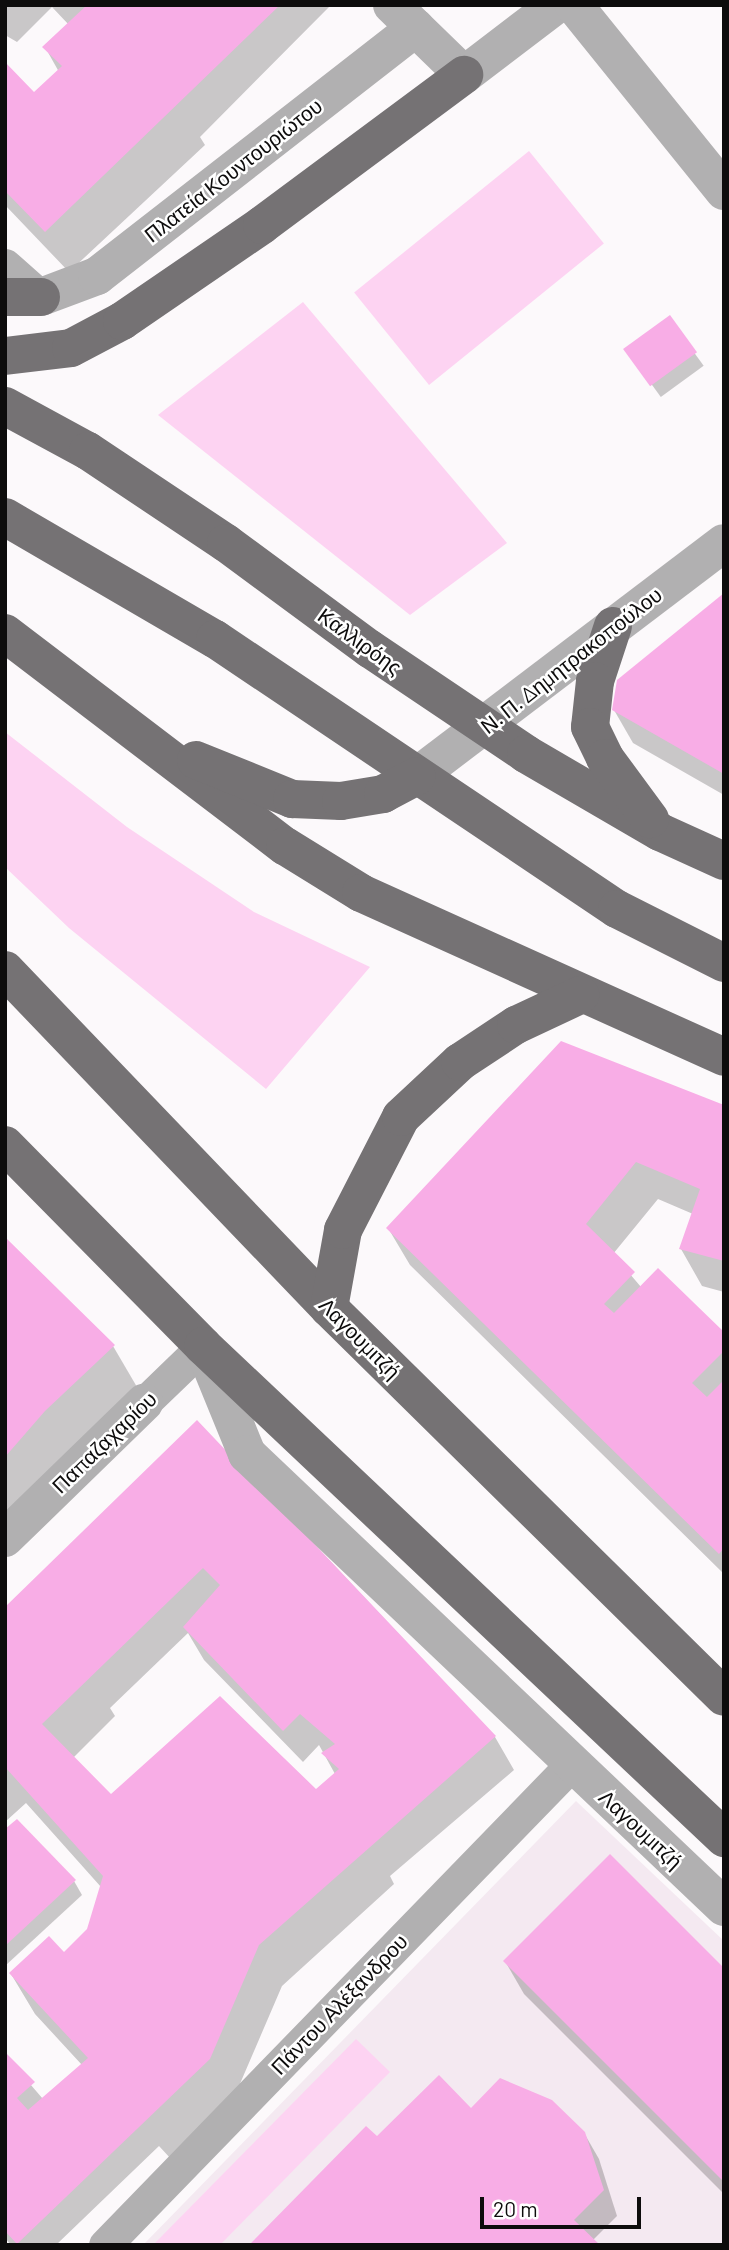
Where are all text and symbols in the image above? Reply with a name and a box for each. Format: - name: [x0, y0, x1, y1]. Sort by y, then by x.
- street label: Πλατεία Κουντουριώτου: [139, 93, 327, 247]
- street label: Ν. Π. Δημητρακοπούλου: [475, 581, 667, 739]
- street label: Καλλιρόης: [313, 602, 407, 680]
- street label: Λαγουμιτζή: [314, 1292, 406, 1384]
- street label: Παπαζαχαρίου: [47, 1386, 161, 1498]
- street label: Λαγουμιτζή: [594, 1784, 688, 1874]
- street label: Πάντου Αλέξανδρου: [266, 1929, 412, 2079]
- scale bar: [484, 2184, 645, 2228]
- text: 20 m: [493, 2196, 538, 2221]

